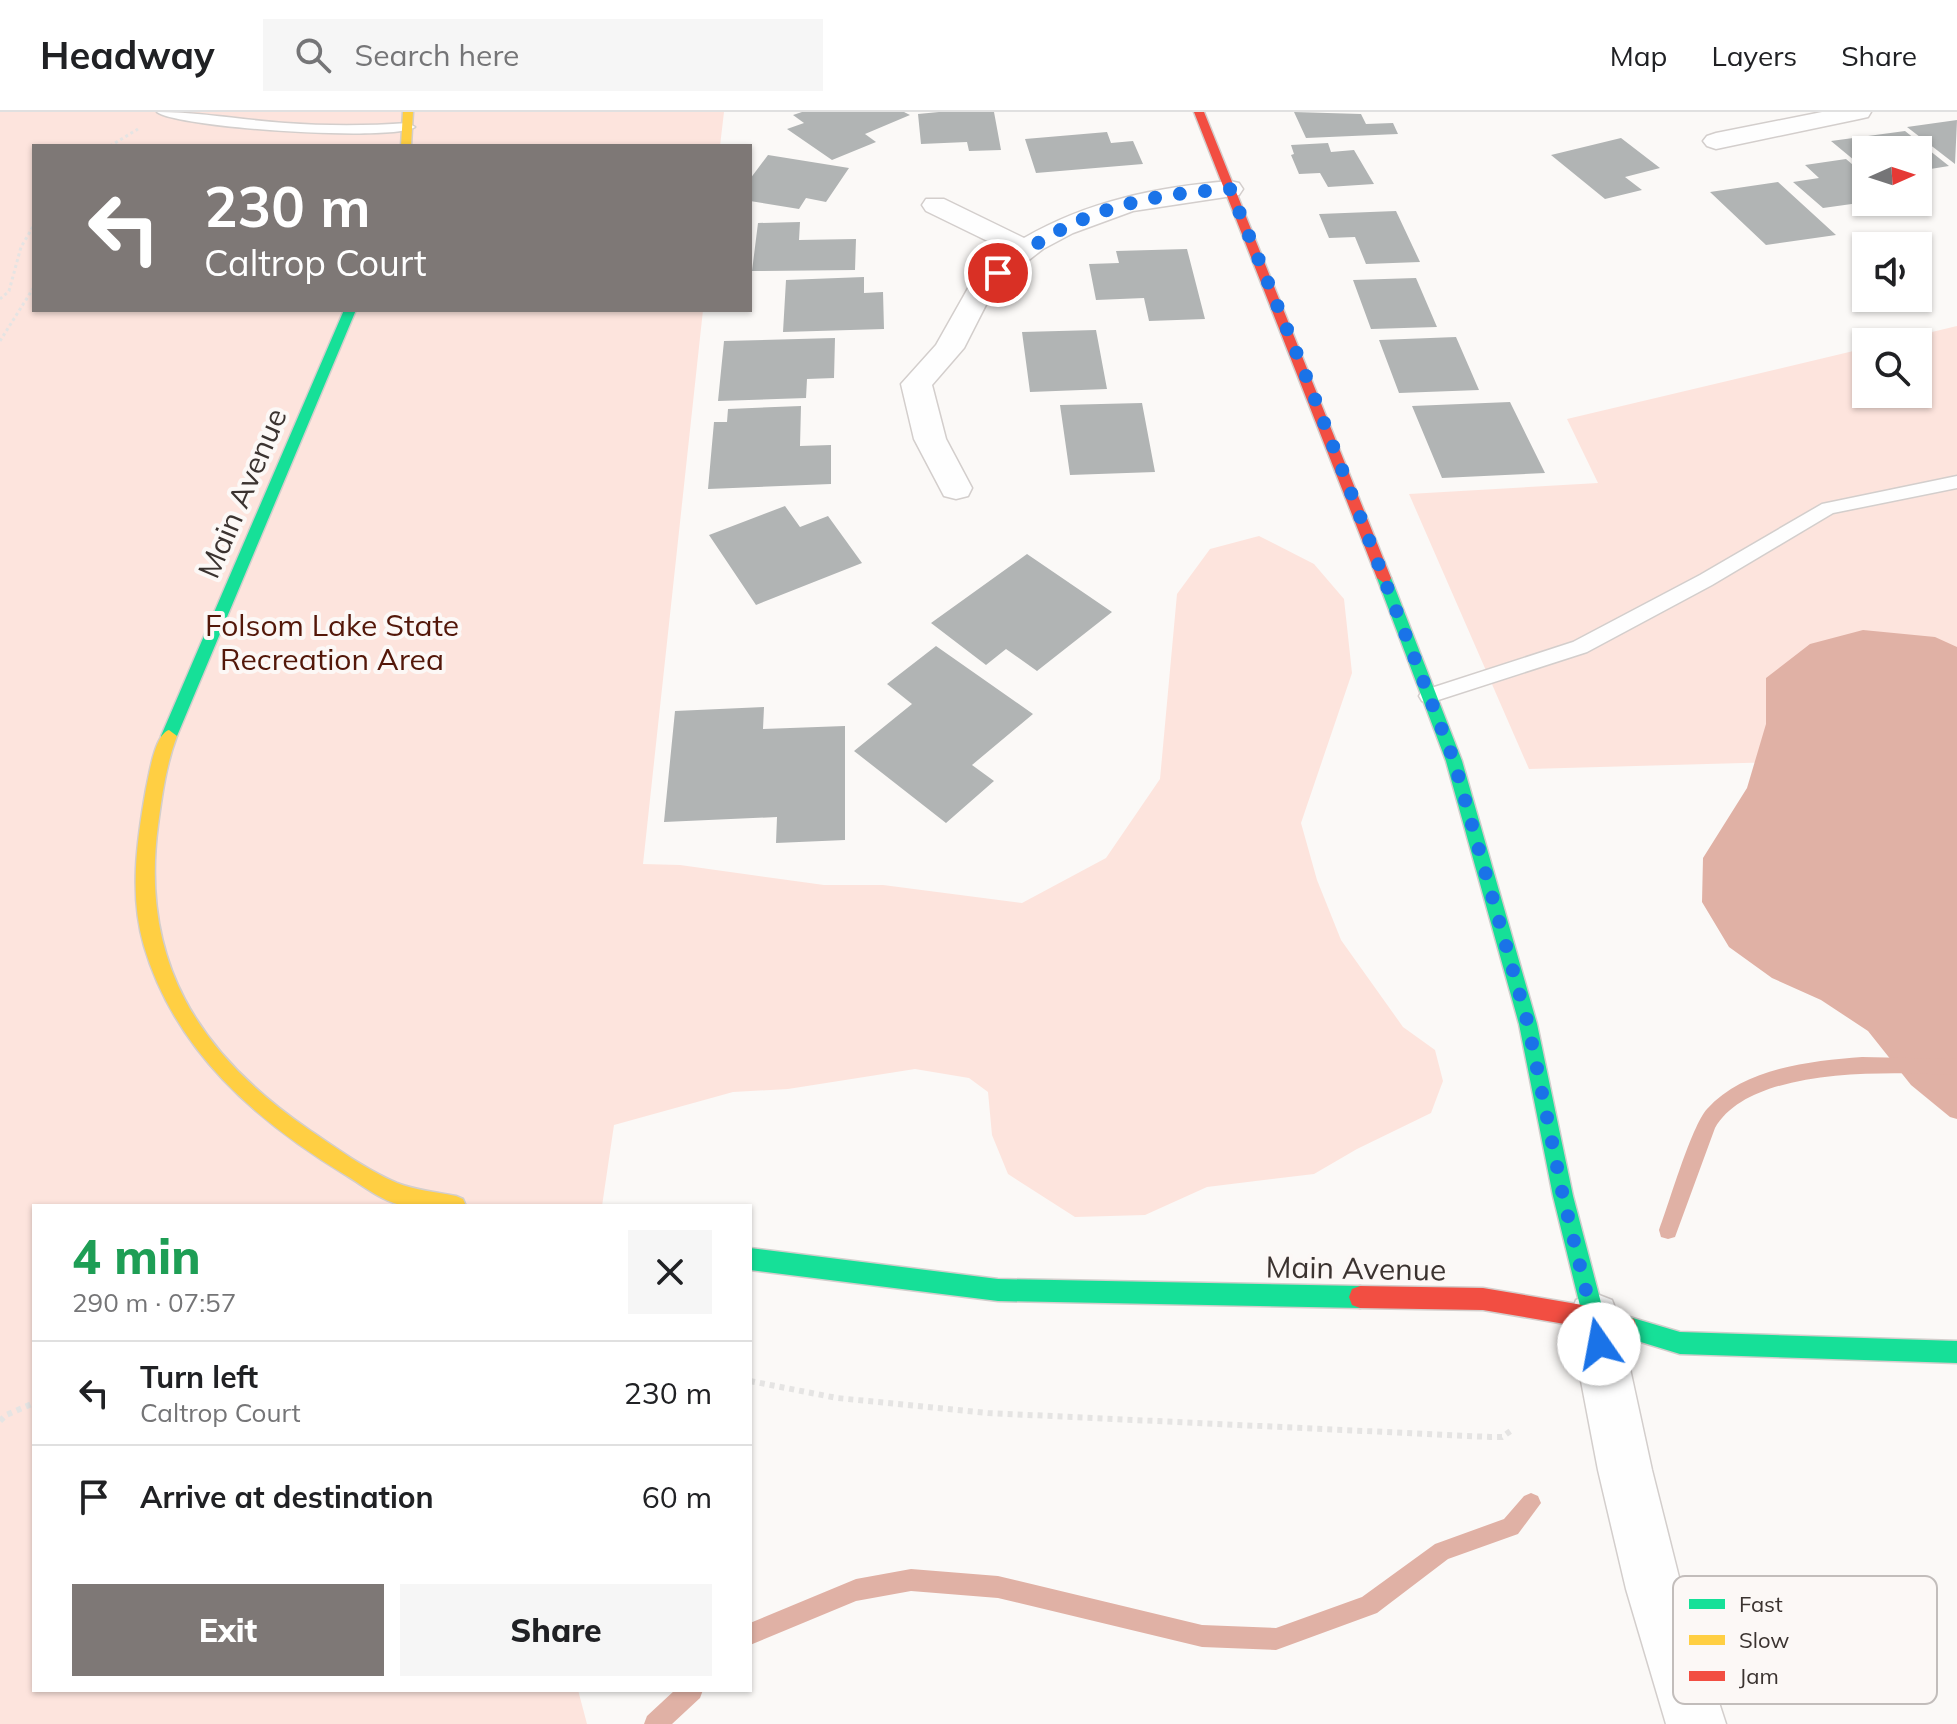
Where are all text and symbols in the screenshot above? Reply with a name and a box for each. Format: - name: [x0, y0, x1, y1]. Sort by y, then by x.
- search box: [263, 19, 823, 91]
- text: Headway: [40, 31, 215, 79]
- icon: search: [291, 33, 335, 77]
- text: Search here: [355, 36, 519, 74]
- text: Map: [1610, 38, 1667, 73]
- text: Layers: [1711, 38, 1797, 73]
- text: Share: [1841, 38, 1917, 73]
- north arrow: [1852, 136, 1932, 216]
- map controls: [1852, 136, 1932, 408]
- text: 230 m: [204, 171, 371, 241]
- icon: left: [72, 176, 176, 280]
- button: sound: [1852, 232, 1932, 312]
- pin: [964, 239, 1032, 307]
- text: Caltrop Court: [204, 240, 427, 285]
- icon: arrive: [976, 251, 1020, 295]
- button: search: [1852, 328, 1932, 408]
- street label: Main Avenue: [189, 402, 295, 584]
- park label: Folsom Lake State Recreation Area: [205, 606, 459, 678]
- text: 4 min: [72, 1226, 201, 1286]
- button: close: [628, 1230, 712, 1314]
- street label: Main Avenue: [1265, 1247, 1447, 1289]
- text: 290 m · 07:57: [72, 1286, 236, 1319]
- position arrow: [1557, 1302, 1641, 1386]
- text: Turn left: [140, 1358, 258, 1396]
- icon: left: [72, 1371, 116, 1415]
- text: 230 m: [624, 1374, 712, 1412]
- text: Caltrop Court: [140, 1396, 301, 1429]
- icon: arrive: [72, 1475, 116, 1519]
- text: Arrive at destination: [140, 1478, 434, 1516]
- text: 60 m: [642, 1478, 712, 1516]
- legend: [1673, 1576, 1937, 1704]
- button: Exit: [72, 1584, 384, 1676]
- button: Share: [400, 1584, 712, 1676]
- text: Fast: [1739, 1590, 1783, 1618]
- text: Slow: [1739, 1626, 1789, 1654]
- text: Jam: [1739, 1662, 1779, 1690]

